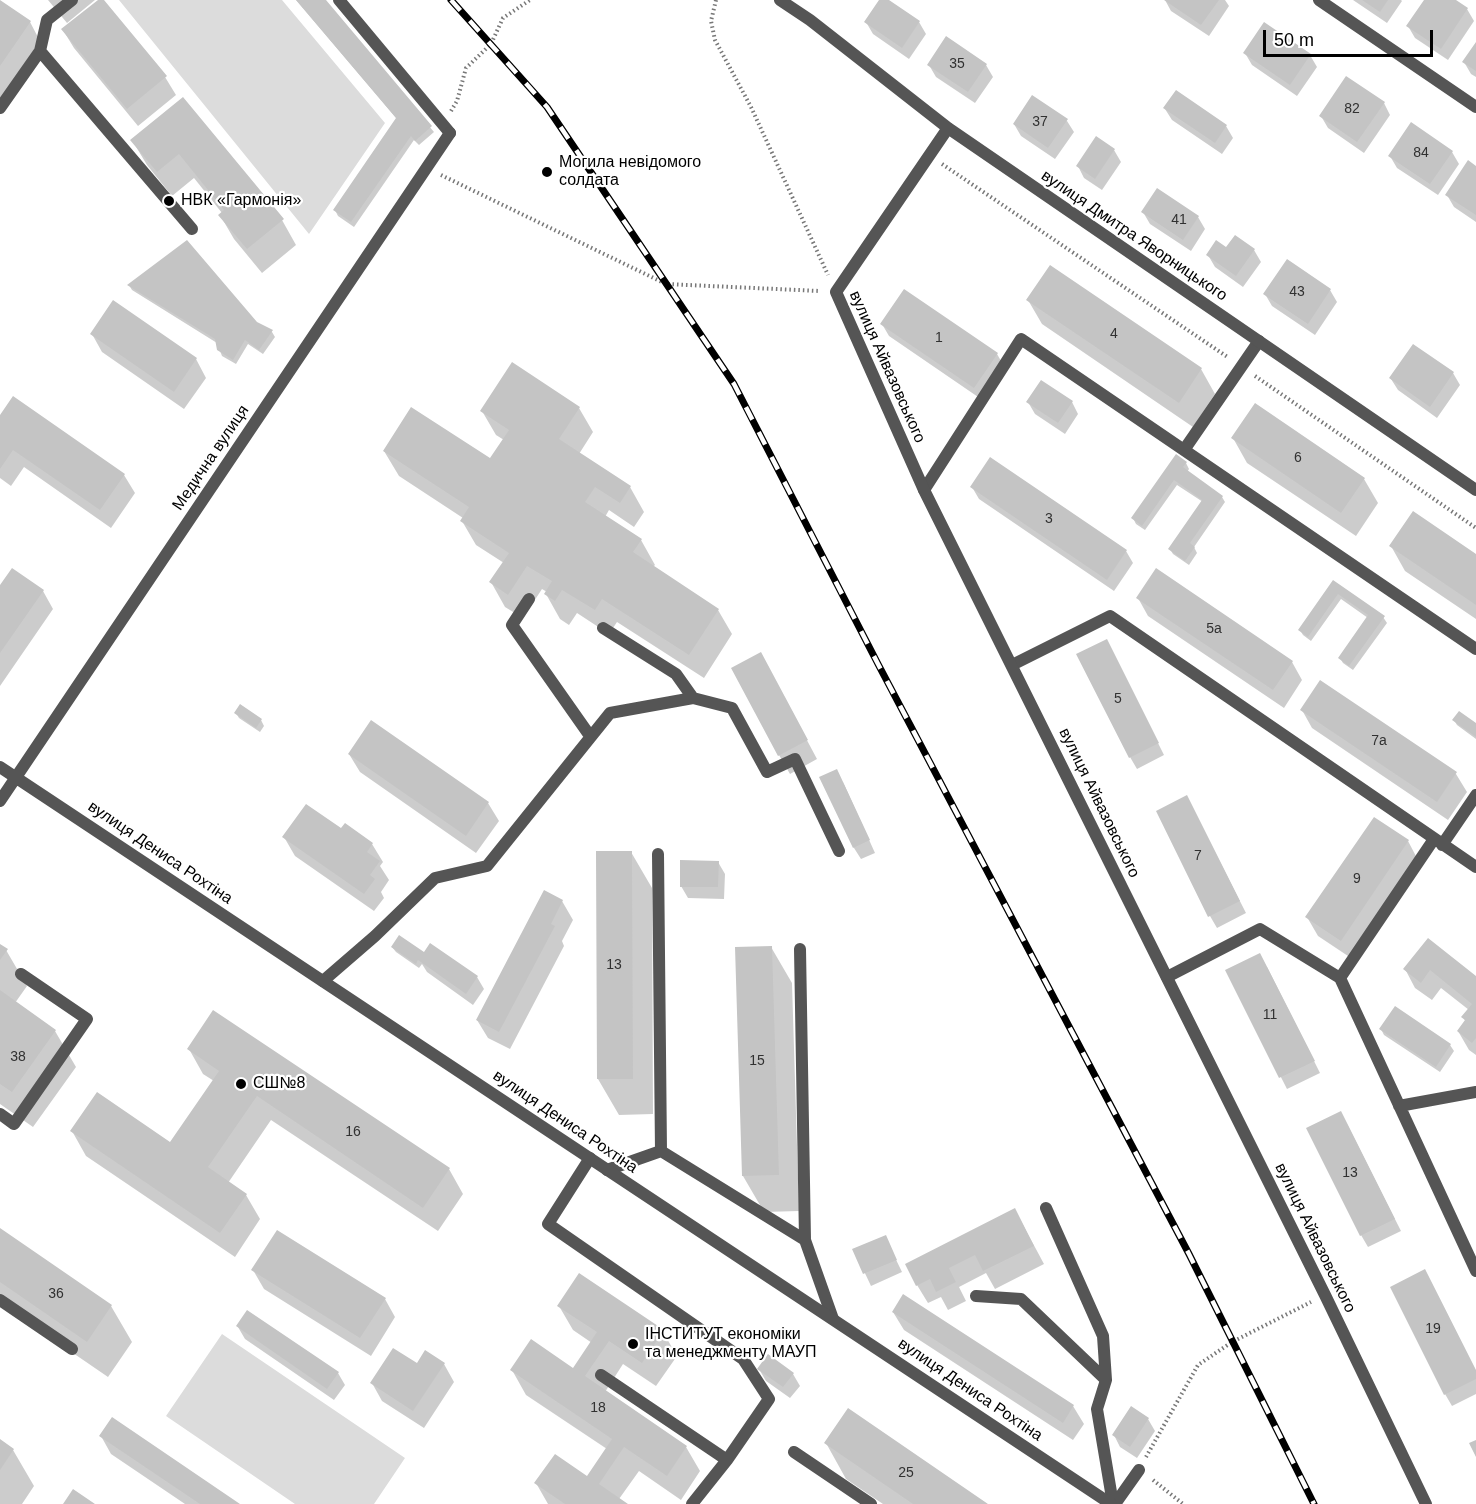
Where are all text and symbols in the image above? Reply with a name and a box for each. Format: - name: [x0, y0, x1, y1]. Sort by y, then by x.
- scale bar: [1266, 18, 1436, 56]
- text: 50 m: [1274, 30, 1314, 50]
- house number: 35: [949, 56, 965, 72]
- house number: 82: [1344, 101, 1360, 117]
- house number: 37: [1032, 114, 1048, 130]
- house number: 84: [1413, 145, 1429, 161]
- place label: Могила невідомого солдата: [559, 153, 701, 191]
- marker: Могила невідомого солдата: [540, 165, 554, 179]
- street label: вулиця Дмитра Яворницького: [1037, 167, 1231, 305]
- place label: НВК «Гармонія»: [181, 191, 301, 211]
- marker: НВК «Гармонія»: [162, 194, 176, 208]
- house number: 41: [1171, 212, 1187, 228]
- house number: 43: [1289, 284, 1305, 300]
- street label: вулиця Айвазовського: [845, 288, 929, 446]
- house number: 4: [1110, 326, 1118, 342]
- house number: 1: [935, 330, 943, 346]
- street label: Медична вулиця: [169, 402, 253, 514]
- house number: 6: [1294, 450, 1302, 466]
- house number: 3: [1045, 511, 1053, 527]
- house number: 5а: [1206, 621, 1222, 637]
- house number: 5: [1114, 691, 1122, 707]
- street label: вулиця Айвазовського: [1054, 725, 1144, 881]
- house number: 7а: [1371, 733, 1387, 749]
- street label: вулиця Дениса Рохтіна: [84, 797, 236, 909]
- house number: 7: [1194, 848, 1202, 864]
- house number: 9: [1353, 871, 1361, 887]
- house number: 13: [606, 957, 622, 973]
- house number: 11: [1263, 1007, 1277, 1023]
- house number: 38: [10, 1049, 26, 1065]
- house number: 15: [749, 1053, 765, 1069]
- street label: вулиця Дениса Рохтіна: [489, 1066, 641, 1178]
- place label: СШ№8: [253, 1074, 305, 1094]
- marker: СШ№8: [234, 1077, 248, 1091]
- house number: 16: [345, 1124, 361, 1140]
- street label: вулиця Айвазовського: [1270, 1160, 1360, 1316]
- house number: 13: [1342, 1165, 1358, 1181]
- house number: 36: [48, 1286, 64, 1302]
- house number: 19: [1425, 1321, 1441, 1337]
- place label: ІНСТИТУТ економіки та менеджменту МАУП: [645, 1325, 816, 1363]
- street label: вулиця Дениса Рохтіна: [894, 1334, 1046, 1446]
- marker: ІНСТИТУТ економіки та менеджменту МАУП: [626, 1337, 640, 1351]
- house number: 18: [590, 1400, 606, 1416]
- house number: 25: [898, 1465, 914, 1481]

